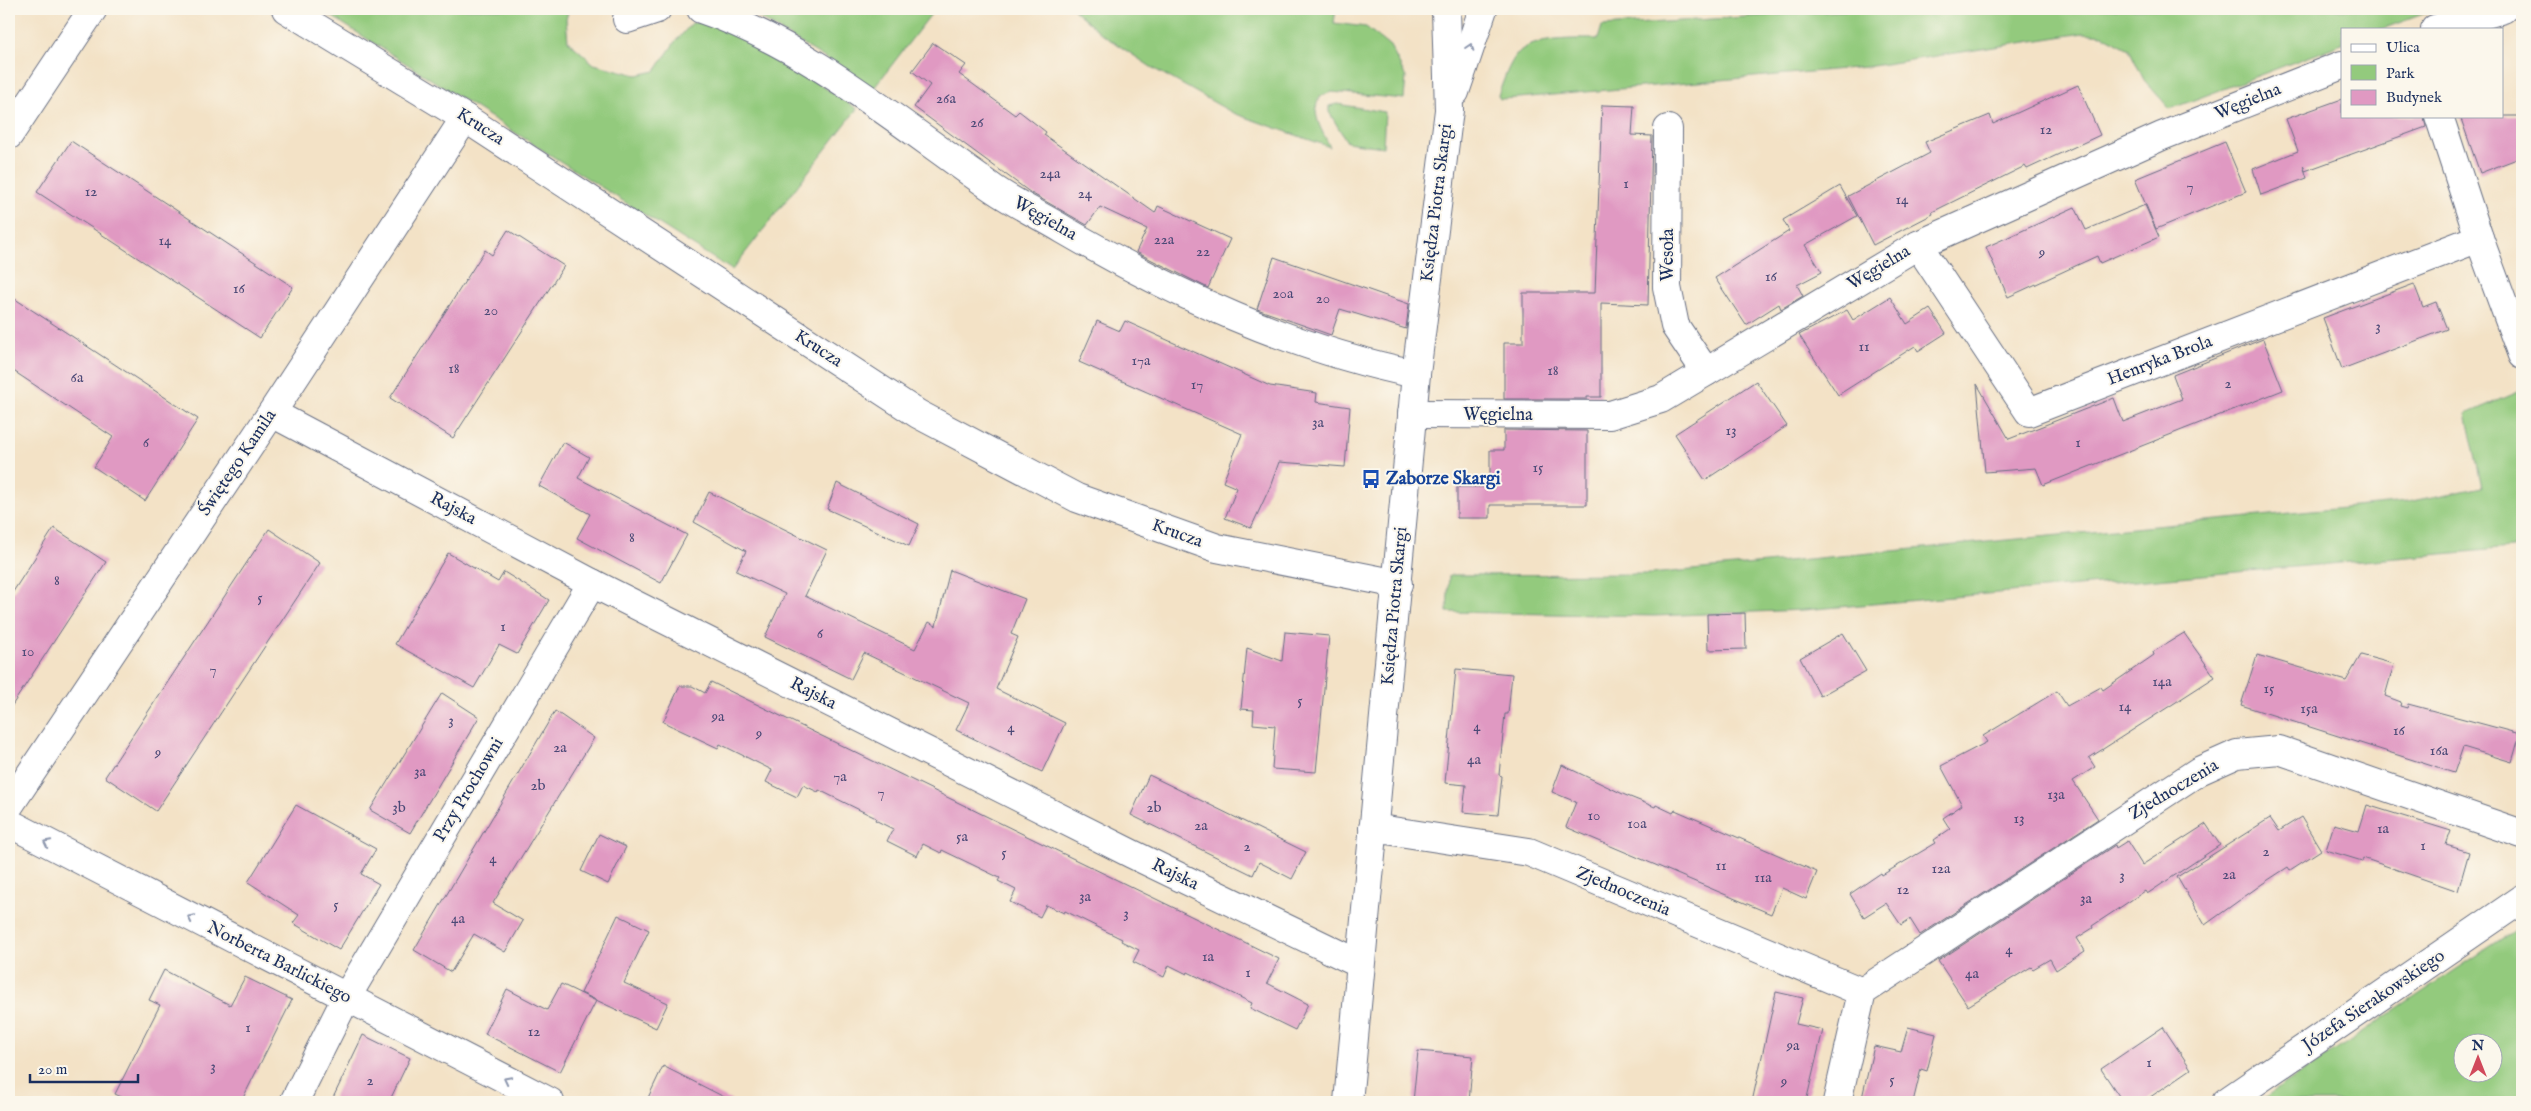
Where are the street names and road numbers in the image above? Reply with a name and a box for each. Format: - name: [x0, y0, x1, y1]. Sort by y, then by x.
- street label: Węgielna: [2211, 78, 2285, 126]
- street label: Krucza: [452, 103, 509, 151]
- street label: Księdza Piotra Skargi: [1416, 122, 1458, 283]
- street label: Węgielna: [1009, 192, 1081, 246]
- street label: Wesoła: [1657, 228, 1680, 282]
- street label: Węgielna: [1843, 240, 1915, 296]
- street label: Krucza: [790, 325, 847, 373]
- street label: Henryka Brola: [2104, 330, 2216, 392]
- street label: Świętego Kamila: [192, 404, 282, 521]
- street label: Węgielna: [1463, 404, 1533, 427]
- street label: Rajska: [426, 487, 480, 531]
- street label: Krucza: [1148, 514, 1206, 554]
- street label: Księdza Piotra Skargi: [1377, 526, 1413, 686]
- street label: Rajska: [786, 673, 840, 716]
- street label: Przy Prochowni: [429, 733, 509, 846]
- street label: Zjednoczenia: [2125, 754, 2223, 826]
- street label: Rajska: [1148, 854, 1202, 896]
- street label: Zjednoczenia: [1572, 862, 1674, 922]
- street label: Norberta Barlickiego: [203, 917, 356, 1010]
- street label: Józefa Sierakowskiego: [2297, 945, 2450, 1058]

